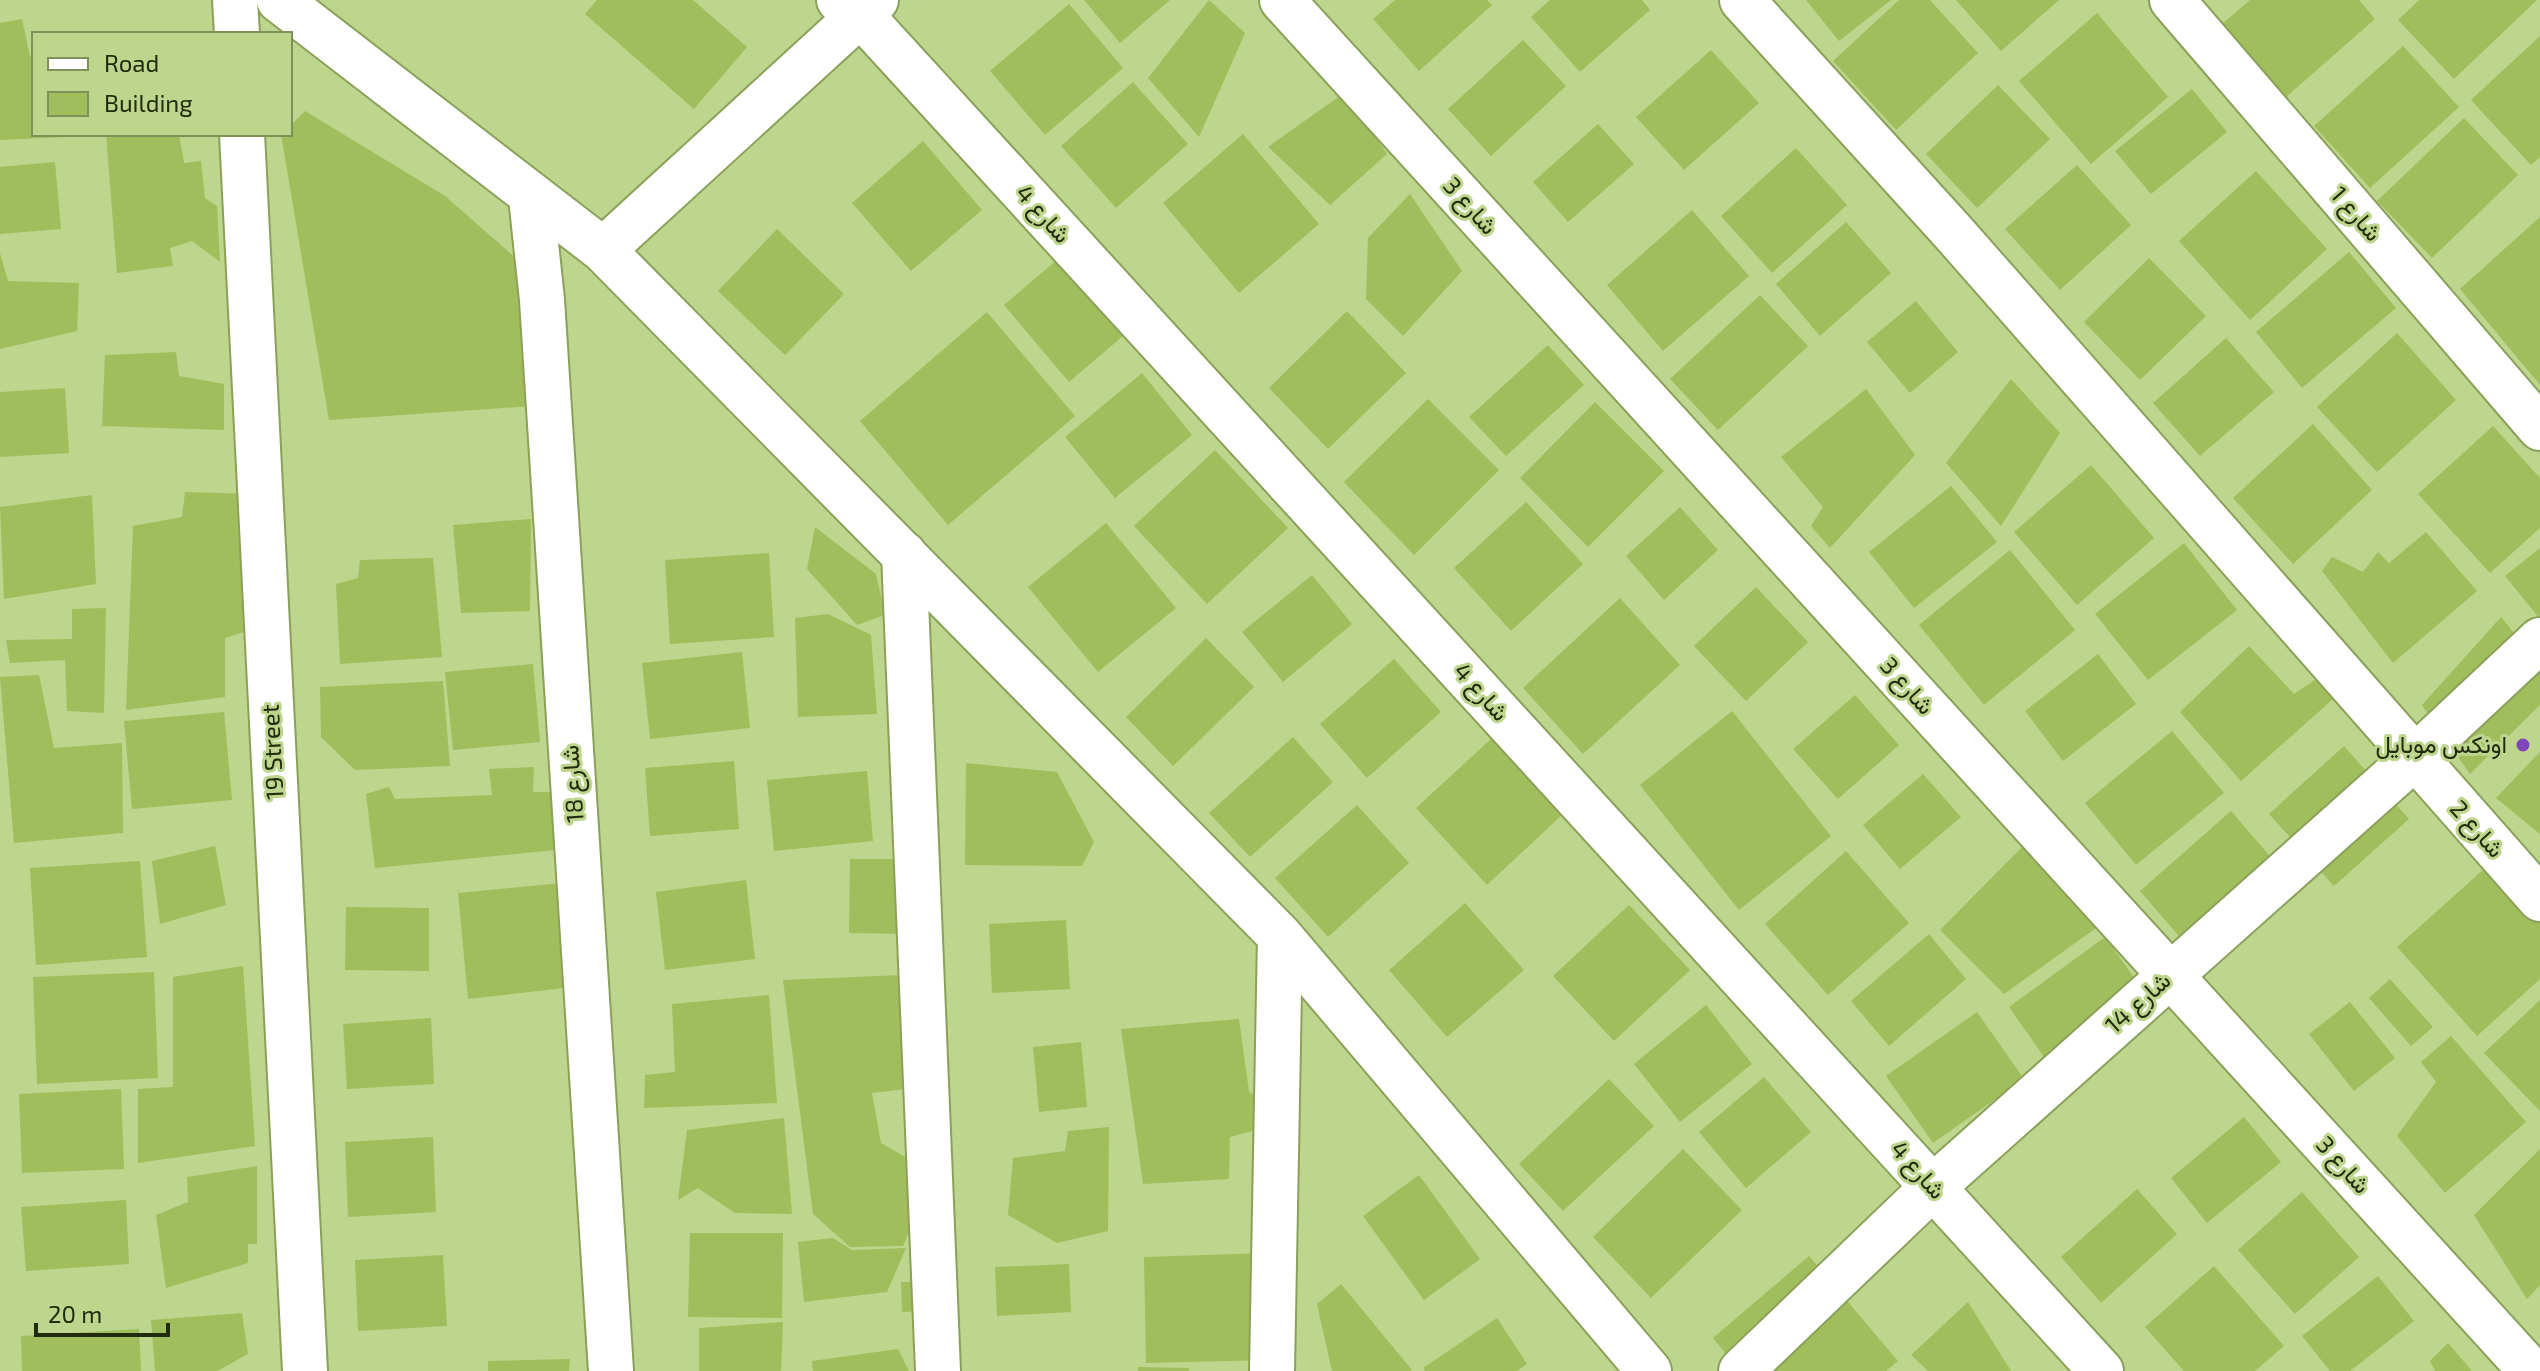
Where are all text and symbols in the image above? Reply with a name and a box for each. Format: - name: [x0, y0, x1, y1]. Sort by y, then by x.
- legend: [32, 32, 292, 136]
- text: Road: [104, 48, 159, 77]
- text: Building: [104, 88, 193, 117]
- street label: شارع 3: [1436, 170, 1504, 242]
- street label: شارع 4: [1008, 178, 1078, 250]
- street label: شارع 1: [2323, 180, 2389, 248]
- street label: شارع 3: [1873, 650, 1941, 722]
- street label: شارع 4: [1446, 656, 1516, 728]
- street label: 19 Street: [255, 704, 288, 800]
- place label: اونكس موبايل: [2375, 729, 2507, 760]
- marker: اونكس موبايل: [2514, 736, 2532, 754]
- street label: شارع 18: [554, 744, 592, 824]
- street label: شارع 2: [2443, 793, 2511, 865]
- street label: شارع 14: [2098, 965, 2178, 1041]
- street label: شارع 3: [2309, 1129, 2377, 1201]
- street label: شارع 4: [1883, 1134, 1953, 1206]
- scale bar: [36, 1287, 168, 1337]
- text: 20 m: [48, 1299, 102, 1328]

